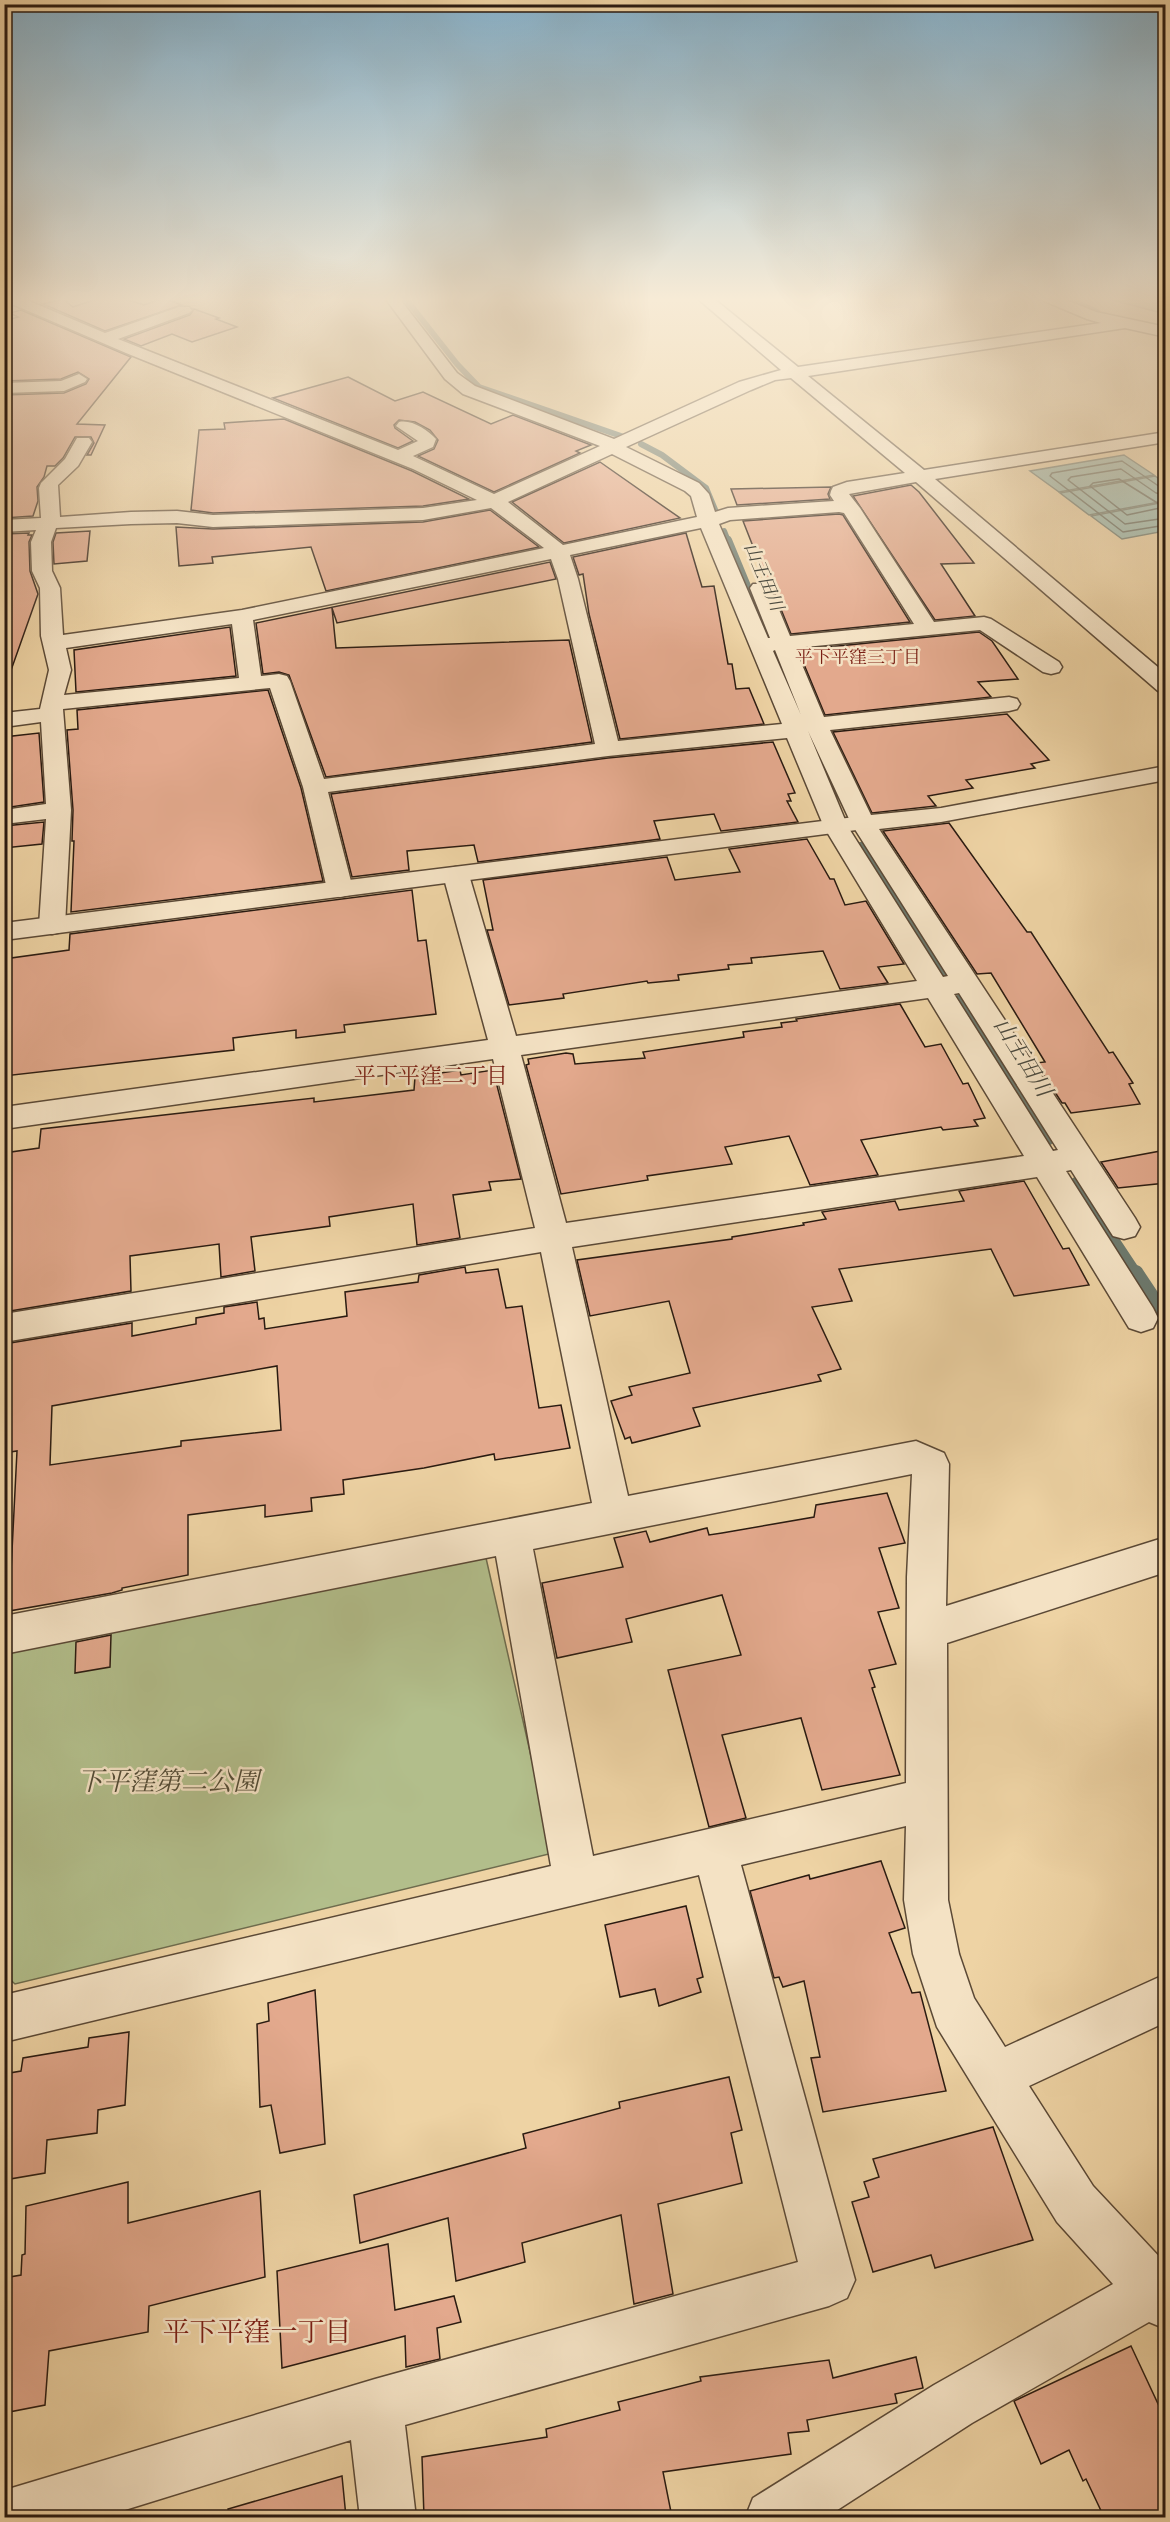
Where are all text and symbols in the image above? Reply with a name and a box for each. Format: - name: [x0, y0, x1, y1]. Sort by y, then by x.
- water label: 山王田川: [741, 540, 787, 615]
- district label: 平下平窪三丁目: [795, 648, 921, 667]
- water label: 山王田川: [989, 1014, 1057, 1103]
- district label: 平下平窪二丁目: [354, 1064, 508, 1088]
- park label: 下平窪第二公園: [77, 1768, 263, 1796]
- district label: 平下平窪一丁目: [163, 2318, 352, 2347]

